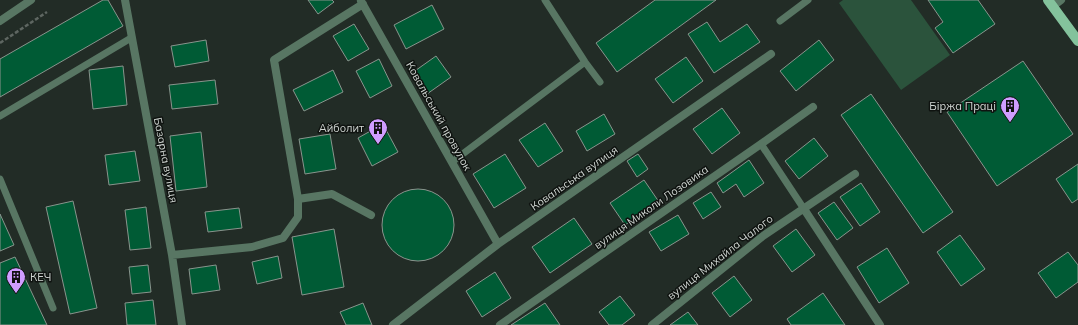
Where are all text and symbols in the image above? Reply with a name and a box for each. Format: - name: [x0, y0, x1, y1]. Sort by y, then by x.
- street label: Ковальський провулок: [403, 59, 475, 173]
- building icon: Біржа Праці: [999, 95, 1021, 123]
- place label: Біржа Праці: [929, 99, 996, 113]
- street label: Базарна вулиця: [151, 116, 181, 204]
- building icon: Айболит: [367, 117, 389, 145]
- place label: Айболит: [319, 121, 364, 135]
- street label: Ковальська вулиця: [528, 143, 620, 213]
- street label: вулиця Миколи Лозовика: [591, 162, 711, 252]
- street label: вулиця Михайла Чалого: [664, 211, 776, 303]
- building icon: КЕЧ: [5, 266, 27, 294]
- place label: КЕЧ: [30, 270, 51, 284]

